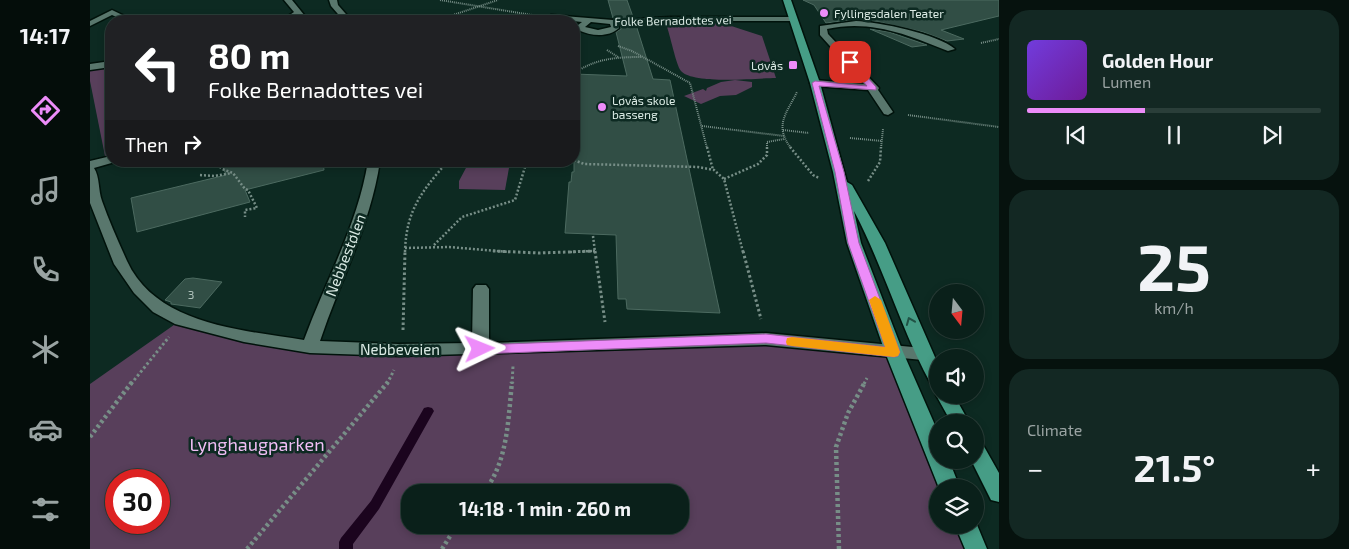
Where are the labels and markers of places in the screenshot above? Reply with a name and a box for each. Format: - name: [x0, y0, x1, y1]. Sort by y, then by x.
- place label: Fyllingsdalen Teater: [834, 6, 944, 20]
- marker: Fyllingsdalen Teater: [818, 7, 830, 19]
- pin: [829, 41, 871, 83]
- place label: Løvås: [751, 58, 783, 72]
- marker: Løvås: [787, 59, 799, 71]
- place label: Løvås skole basseng: [612, 93, 676, 121]
- marker: Løvås skole basseng: [596, 101, 608, 113]

